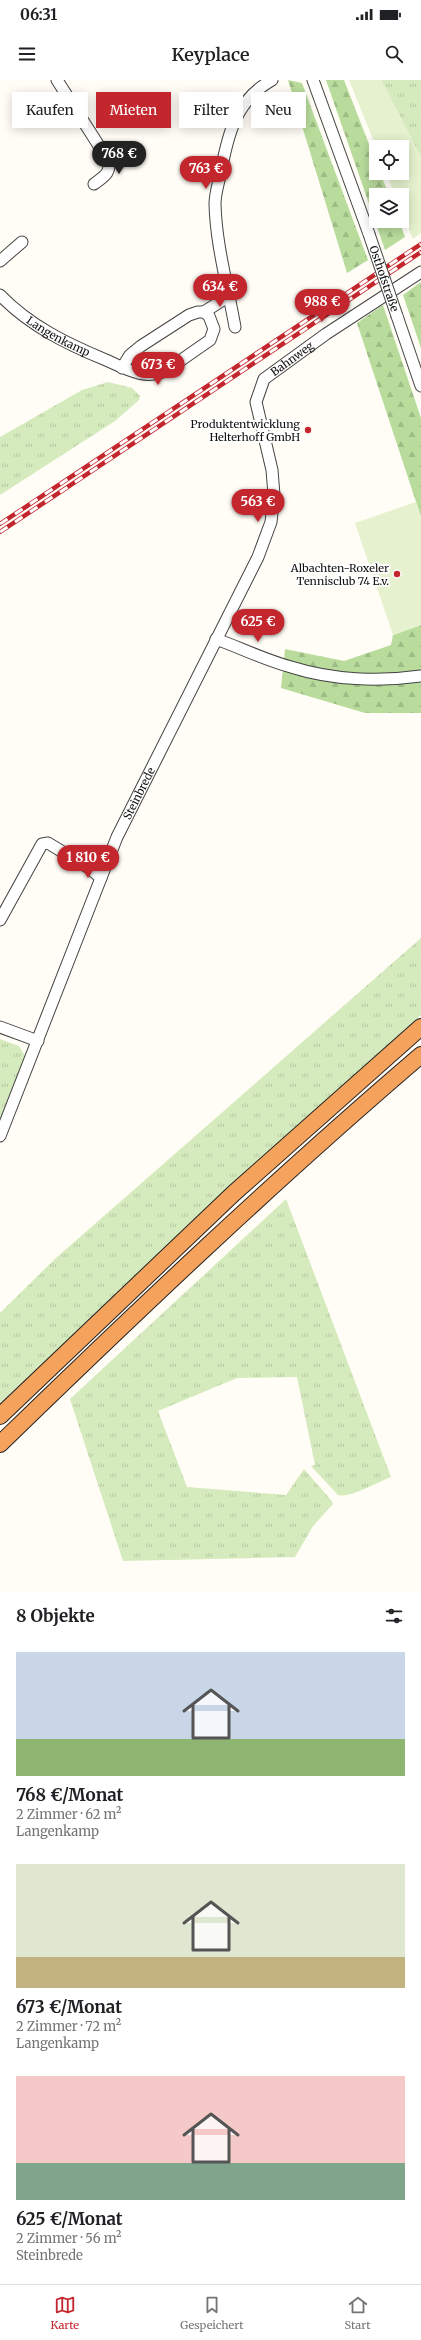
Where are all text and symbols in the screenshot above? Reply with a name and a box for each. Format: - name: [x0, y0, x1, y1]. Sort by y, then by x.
- text: 06:31: [20, 5, 57, 24]
- icon: menu: [16, 43, 38, 65]
- text: Keyplace: [171, 43, 250, 66]
- icon: search: [383, 43, 405, 65]
- chip: Kaufen: [12, 92, 88, 128]
- chip: Mieten: [96, 92, 171, 128]
- chip: Filter: [179, 92, 243, 128]
- chip: Neu: [251, 92, 306, 128]
- map controls: [369, 140, 409, 228]
- button: locate: [369, 140, 409, 180]
- pin: 768 €: [91, 141, 147, 175]
- text: 768 €: [101, 145, 137, 162]
- pin: 763 €: [178, 156, 234, 190]
- text: 763 €: [189, 160, 223, 177]
- button: layers: [369, 188, 409, 228]
- street label: Osthofstraße: [366, 244, 402, 314]
- pin: 634 €: [192, 274, 248, 308]
- text: 634 €: [202, 278, 238, 295]
- pin: 988 €: [294, 289, 350, 323]
- text: 988 €: [304, 293, 340, 310]
- street label: Langenkamp: [24, 313, 92, 359]
- street label: Bahnweg: [268, 338, 316, 379]
- pin: 673 €: [130, 352, 186, 386]
- text: 673 €: [141, 356, 175, 373]
- place label: Produktentwicklung Helterhoff GmbH: [191, 417, 300, 444]
- marker: Produktentwicklung Helterhoff GmbH: [303, 425, 313, 435]
- pin: 563 €: [230, 489, 286, 523]
- text: 563 €: [241, 493, 275, 510]
- place label: Albachten-Roxeler Tennisclub 74 E.v.: [290, 561, 389, 588]
- marker: Albachten-Roxeler Tennisclub 74 E.v.: [392, 569, 402, 579]
- pin: 625 €: [230, 609, 286, 643]
- text: 625 €: [240, 613, 276, 630]
- street label: Steinbrede: [120, 765, 158, 822]
- pin: 1 810 €: [51, 845, 125, 879]
- text: 1 810 €: [66, 849, 110, 866]
- text: 8 Objekte: [16, 1605, 95, 1627]
- icon: filters: [383, 1605, 405, 1627]
- icon: home: [175, 1678, 247, 1750]
- text: 768 €/Monat: [16, 1784, 123, 1806]
- text: 2 Zimmer · 62 m²: [16, 1806, 121, 1823]
- text: Langenkamp: [16, 1823, 99, 1840]
- icon: home: [175, 1890, 247, 1962]
- text: 673 €/Monat: [16, 1996, 122, 2018]
- text: 2 Zimmer · 72 m²: [16, 2018, 121, 2035]
- text: Langenkamp: [16, 2035, 99, 2052]
- icon: home: [175, 2102, 247, 2174]
- text: 625 €/Monat: [16, 2208, 123, 2230]
- text: 2 Zimmer · 56 m²: [16, 2230, 122, 2247]
- text: Steinbrede: [16, 2247, 83, 2264]
- tab: Karte: [51, 2294, 79, 2332]
- tab: Gespeichert: [180, 2294, 243, 2332]
- tab: Start: [345, 2294, 370, 2332]

